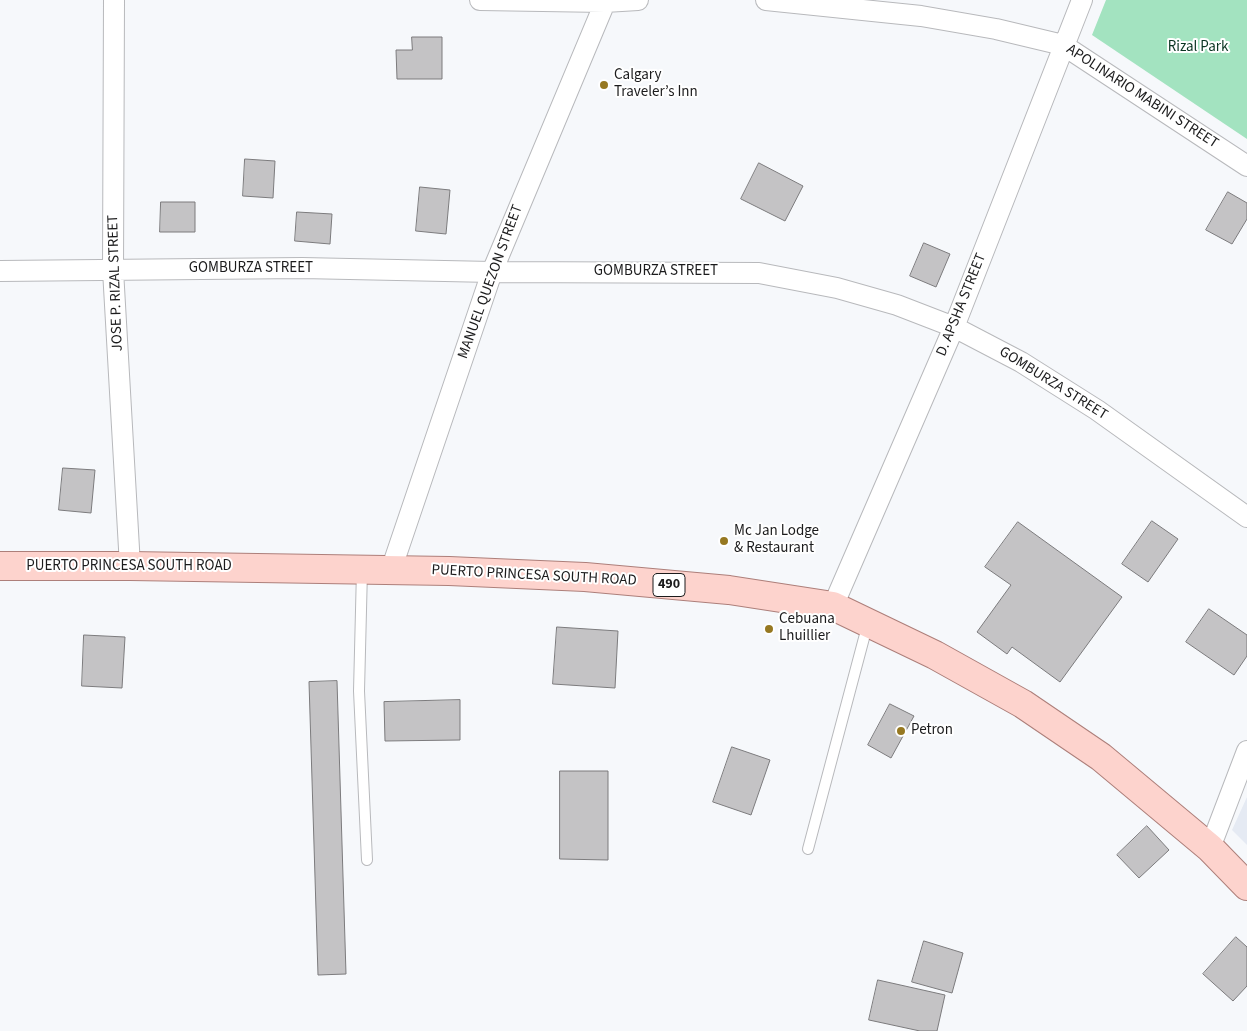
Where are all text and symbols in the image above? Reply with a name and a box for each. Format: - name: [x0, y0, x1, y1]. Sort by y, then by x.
- park label: Rizal Park: [1168, 39, 1228, 57]
- street label: APOLINARIO MABINI STREET: [1063, 41, 1221, 153]
- place label: Calgary Traveler’s Inn: [614, 67, 698, 102]
- marker: Calgary Traveler’s Inn: [598, 79, 610, 91]
- street label: MANUEL QUEZON STREET: [455, 202, 527, 362]
- street label: JOSE P. RIZAL STREET: [105, 214, 127, 352]
- street label: D. APSHA STREET: [933, 251, 991, 359]
- street label: GOMBURZA STREET: [189, 260, 313, 278]
- street label: GOMBURZA STREET: [594, 263, 718, 281]
- street label: GOMBURZA STREET: [996, 343, 1110, 425]
- place label: Mc Jan Lodge & Restaurant: [734, 523, 819, 558]
- marker: Mc Jan Lodge & Restaurant: [718, 535, 730, 547]
- street label: PUERTO PRINCESA SOUTH ROAD: [26, 558, 232, 576]
- street label: PUERTO PRINCESA SOUTH ROAD: [431, 562, 637, 590]
- road number: 490: [653, 574, 685, 596]
- place label: Cebuana Lhuillier: [779, 611, 835, 646]
- marker: Cebuana Lhuillier: [763, 623, 775, 635]
- place label: Petron: [911, 722, 953, 740]
- marker: Petron: [895, 725, 907, 737]

